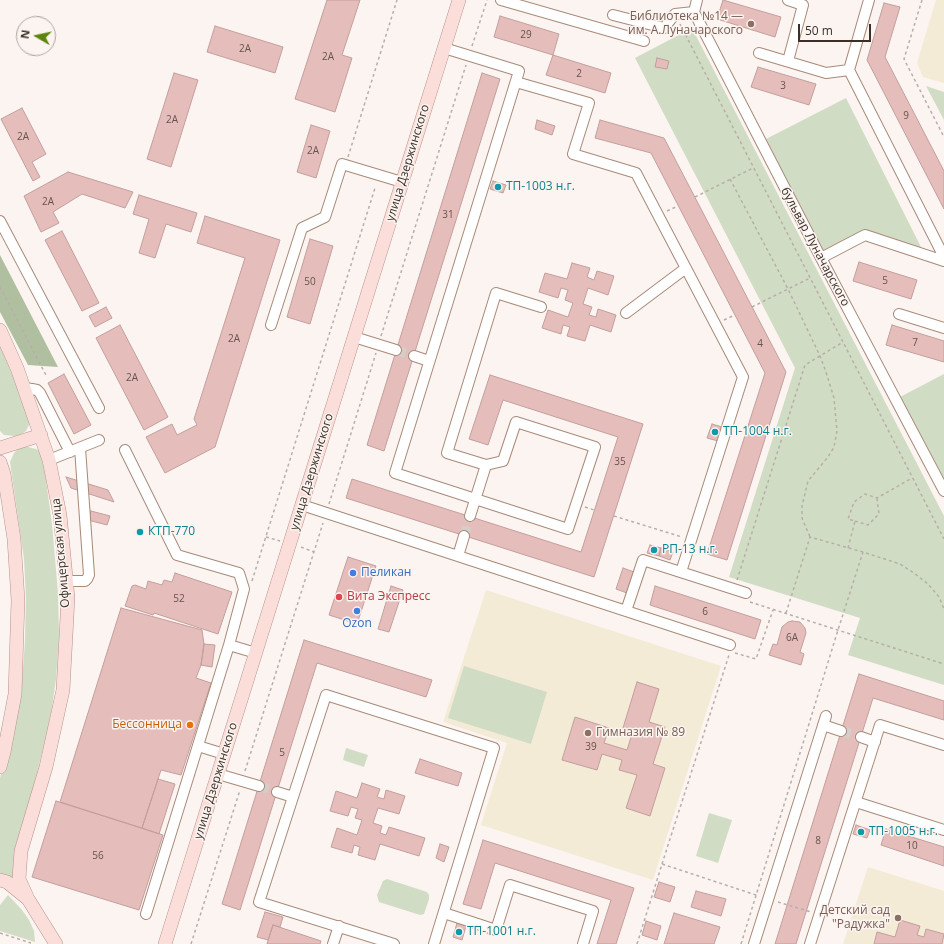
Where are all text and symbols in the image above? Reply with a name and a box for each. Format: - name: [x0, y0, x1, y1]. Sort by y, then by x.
- place label: Библиотека №14 — им. А.Луначарского: [628, 10, 743, 38]
- north arrow: [16, 16, 56, 56]
- scale bar: [800, 16, 873, 42]
- marker: Библиотека №14 — им. А.Луначарского: [746, 19, 756, 29]
- text: 50 m: [805, 22, 833, 39]
- text: N: [17, 29, 33, 40]
- house number: 29: [520, 29, 532, 41]
- house number: 2А: [239, 43, 251, 55]
- house number: 2А: [322, 51, 334, 63]
- house number: 2: [576, 68, 582, 80]
- house number: 3: [780, 80, 786, 92]
- street label: улица Дзержинского: [383, 103, 433, 223]
- house number: 9: [903, 110, 909, 122]
- house number: 2А: [166, 114, 178, 126]
- house number: 2А: [17, 131, 29, 143]
- house number: 2А: [307, 145, 319, 157]
- place label: ТП-1003 н.г.: [506, 180, 575, 194]
- marker: ТП-1003 н.г.: [493, 182, 503, 192]
- street label: бульвар Луначарского: [777, 185, 853, 309]
- house number: 2А: [42, 196, 54, 208]
- house number: 31: [442, 209, 454, 221]
- house number: 5: [882, 275, 888, 287]
- house number: 50: [304, 276, 316, 288]
- house number: 2А: [228, 333, 240, 345]
- house number: 7: [912, 337, 918, 349]
- house number: 4: [757, 338, 763, 350]
- house number: 2А: [126, 372, 138, 384]
- street label: улица Дзержинского: [287, 412, 337, 532]
- place label: ТП-1004 н.г.: [723, 425, 792, 439]
- marker: ТП-1004 н.г.: [710, 427, 720, 437]
- house number: 35: [614, 456, 626, 468]
- street label: Офицерская улица: [49, 497, 73, 609]
- place label: КТП-770: [148, 525, 195, 539]
- marker: КТП-770: [135, 527, 145, 537]
- place label: РП-13 н.г.: [662, 543, 718, 557]
- marker: РП-13 н.г.: [649, 545, 659, 555]
- place label: Пеликан: [361, 566, 411, 580]
- marker: Пеликан: [348, 568, 358, 578]
- place label: Вита Экспресс: [347, 590, 430, 604]
- marker: Вита Экспресс: [334, 592, 344, 602]
- house number: 52: [173, 593, 185, 605]
- marker: Ozon: [352, 606, 362, 616]
- house number: 6: [702, 606, 708, 618]
- place label: Ozon: [342, 617, 372, 631]
- house number: 6А: [786, 632, 798, 644]
- place label: Бессонница: [112, 718, 182, 732]
- marker: Бессонница: [185, 720, 195, 730]
- street label: улица Дзержинского: [191, 721, 241, 841]
- place label: Гимназия № 89: [596, 726, 685, 740]
- marker: Гимназия № 89: [583, 728, 593, 738]
- house number: 39: [585, 741, 597, 753]
- house number: 5: [279, 747, 285, 759]
- place label: ТП-1005 н.г.: [869, 825, 938, 839]
- marker: ТП-1005 н.г.: [856, 827, 866, 837]
- house number: 8: [815, 835, 821, 847]
- house number: 10: [906, 840, 918, 852]
- house number: 56: [92, 850, 104, 862]
- place label: Детский сад "Радужка": [820, 904, 890, 932]
- marker: Детский сад "Радужка": [893, 913, 903, 923]
- place label: ТП-1001 н.г.: [467, 925, 536, 939]
- marker: ТП-1001 н.г.: [454, 927, 464, 937]

